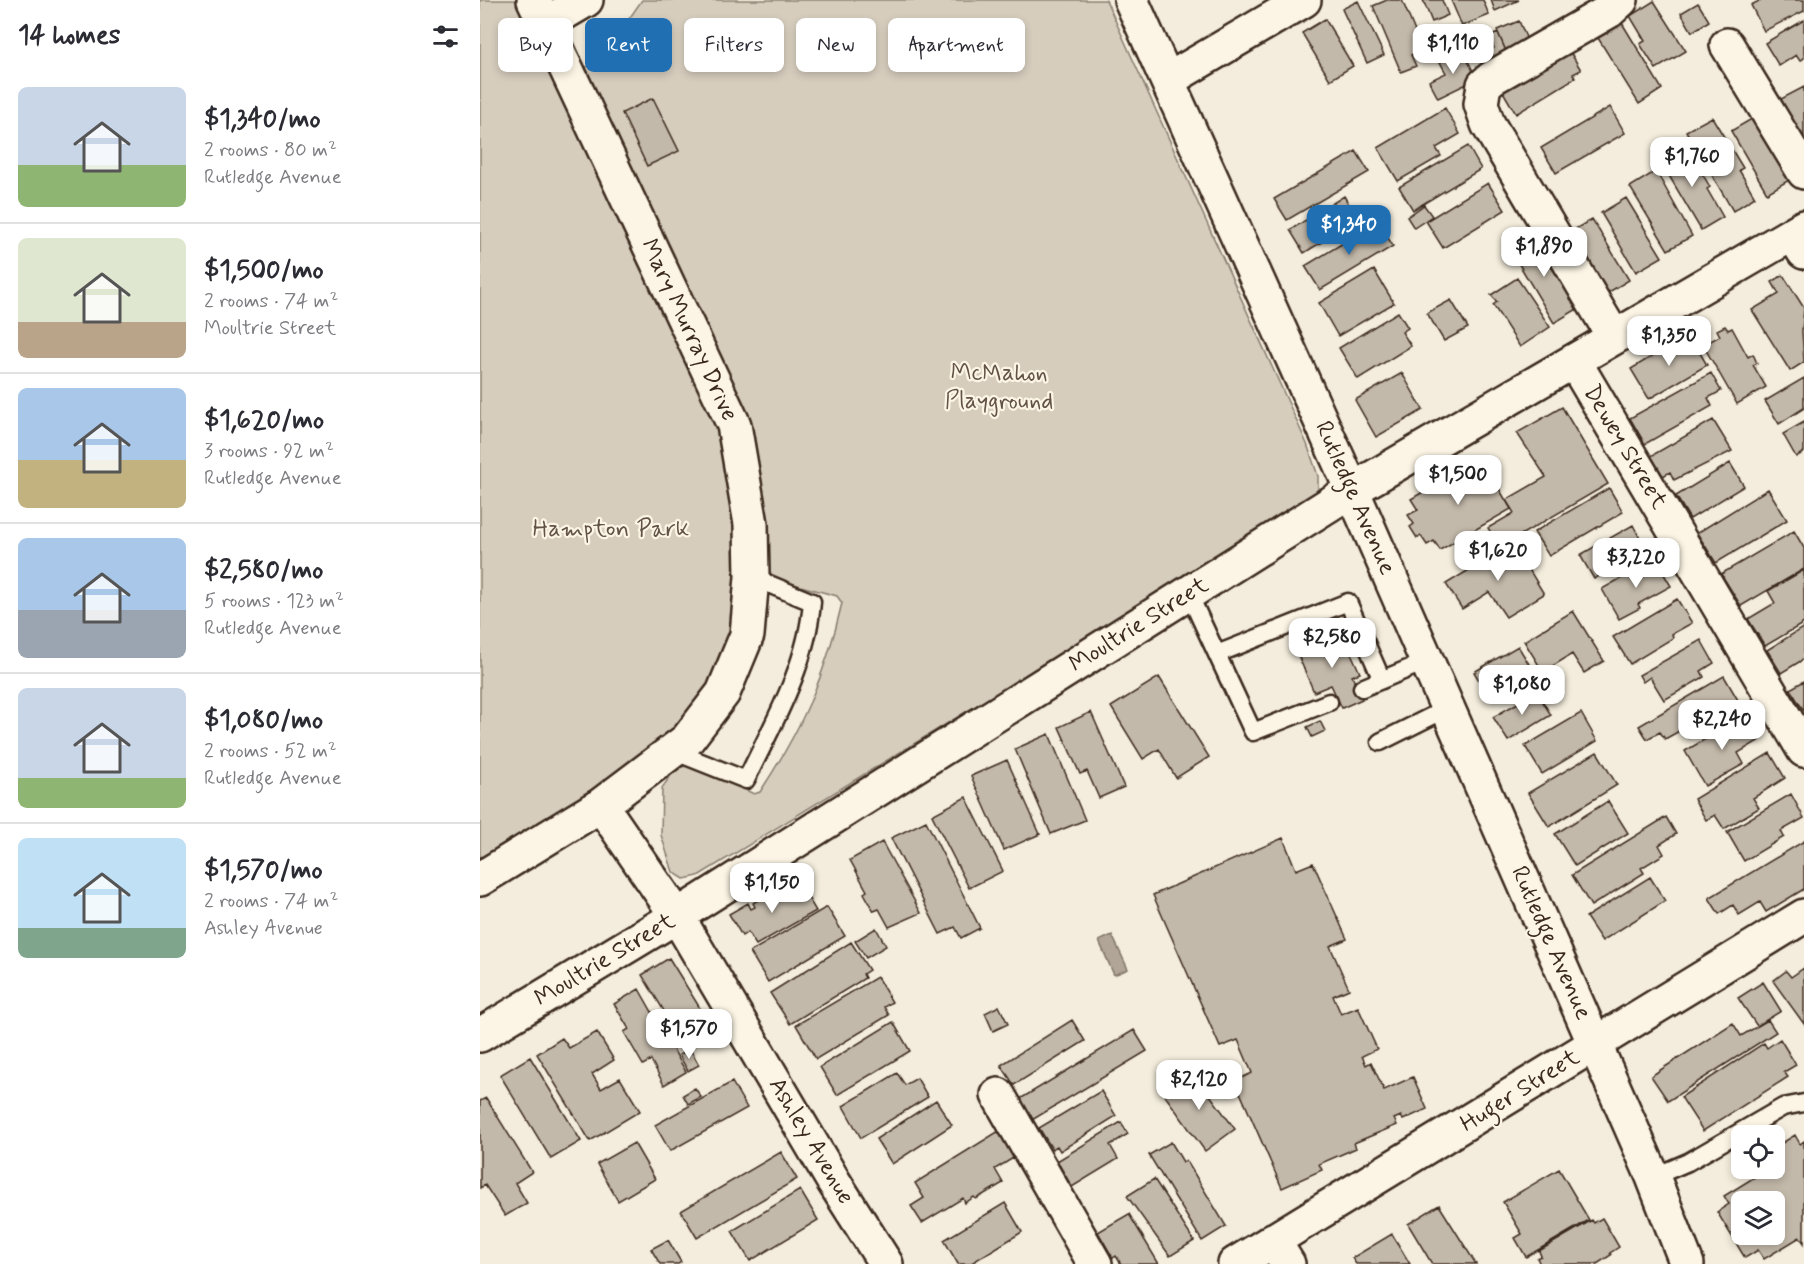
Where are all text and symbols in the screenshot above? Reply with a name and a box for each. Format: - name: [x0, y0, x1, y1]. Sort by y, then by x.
- chip: Buy: [498, 18, 573, 72]
- chip: Rent: [585, 18, 672, 72]
- chip: Filters: [684, 18, 784, 72]
- chip: New: [796, 18, 876, 72]
- chip: Apartment: [888, 18, 1025, 72]
- text: 14 homes: [18, 19, 120, 53]
- icon: filters: [429, 20, 462, 53]
- pin: $1,110: [1404, 24, 1502, 75]
- text: $1,110: [1427, 30, 1479, 57]
- text: $1,340/mo: [204, 103, 321, 137]
- icon: home: [66, 111, 138, 183]
- text: 2 rooms · 80 m²: [204, 137, 337, 164]
- pin: $1,760: [1643, 137, 1741, 188]
- text: $1,760: [1664, 143, 1720, 170]
- text: Rutledge Avenue: [204, 164, 342, 191]
- pin: $1,340: [1300, 205, 1398, 256]
- text: $1,340: [1321, 211, 1377, 238]
- pin: $1,890: [1495, 227, 1593, 278]
- text: $1,890: [1515, 233, 1573, 260]
- street label: Mary Murray Drive: [633, 234, 745, 426]
- text: $1,500/mo: [204, 254, 324, 288]
- icon: home: [66, 262, 138, 334]
- text: 2 rooms · 74 m²: [204, 288, 338, 315]
- text: Moultrie Street: [204, 315, 336, 342]
- pin: $1,350: [1620, 316, 1718, 367]
- text: $1,350: [1641, 322, 1697, 349]
- park label: McMahon Playground: [945, 358, 1053, 417]
- street label: Dewey Street: [1576, 379, 1674, 515]
- text: $1,620/mo: [204, 404, 324, 438]
- icon: home: [66, 412, 138, 484]
- street label: Rutledge Avenue: [1304, 416, 1403, 581]
- text: 3 rooms · 92 m²: [204, 438, 334, 465]
- pin: $1,500: [1409, 455, 1507, 506]
- text: $1,500: [1429, 461, 1487, 488]
- text: Rutledge Avenue: [204, 465, 342, 492]
- park label: Hampton Park: [533, 514, 689, 545]
- pin: $1,620: [1449, 531, 1547, 582]
- text: $1,620: [1468, 537, 1528, 564]
- pin: $3,220: [1587, 538, 1685, 589]
- text: $3,220: [1607, 544, 1665, 571]
- text: $2,580/mo: [204, 554, 323, 588]
- icon: home: [66, 562, 138, 634]
- street label: Moultrie Street: [1063, 570, 1215, 680]
- text: 5 rooms · 123 m²: [204, 588, 344, 615]
- text: Rutledge Avenue: [204, 615, 342, 642]
- pin: $2,580: [1283, 618, 1381, 669]
- text: $2,580: [1303, 624, 1361, 651]
- pin: $1,080: [1473, 665, 1571, 716]
- text: $1,080: [1493, 671, 1551, 698]
- pin: $2,240: [1673, 700, 1771, 751]
- text: $1,080/mo: [204, 704, 323, 738]
- text: $2,240: [1692, 706, 1752, 733]
- icon: home: [66, 712, 138, 784]
- text: 2 rooms · 52 m²: [204, 738, 337, 765]
- text: Rutledge Avenue: [204, 765, 342, 792]
- text: $1,570/mo: [204, 854, 323, 888]
- street label: Rutledge Avenue: [1500, 861, 1599, 1026]
- icon: home: [66, 862, 138, 934]
- pin: $1,150: [723, 863, 821, 914]
- text: $1,150: [744, 869, 800, 896]
- text: 2 rooms · 74 m²: [204, 888, 338, 915]
- street label: Moultrie Street: [529, 906, 681, 1014]
- text: Ashley Avenue: [204, 915, 323, 942]
- pin: $1,570: [640, 1009, 738, 1060]
- text: $1,570: [660, 1015, 718, 1042]
- street label: Huger Street: [1455, 1042, 1587, 1142]
- pin: $2,120: [1150, 1060, 1248, 1111]
- text: $2,120: [1170, 1066, 1228, 1093]
- street label: Ashley Avenue: [761, 1072, 861, 1210]
- map controls: [1731, 1125, 1785, 1245]
- button: locate: [1731, 1125, 1785, 1179]
- button: layers: [1731, 1191, 1785, 1245]

